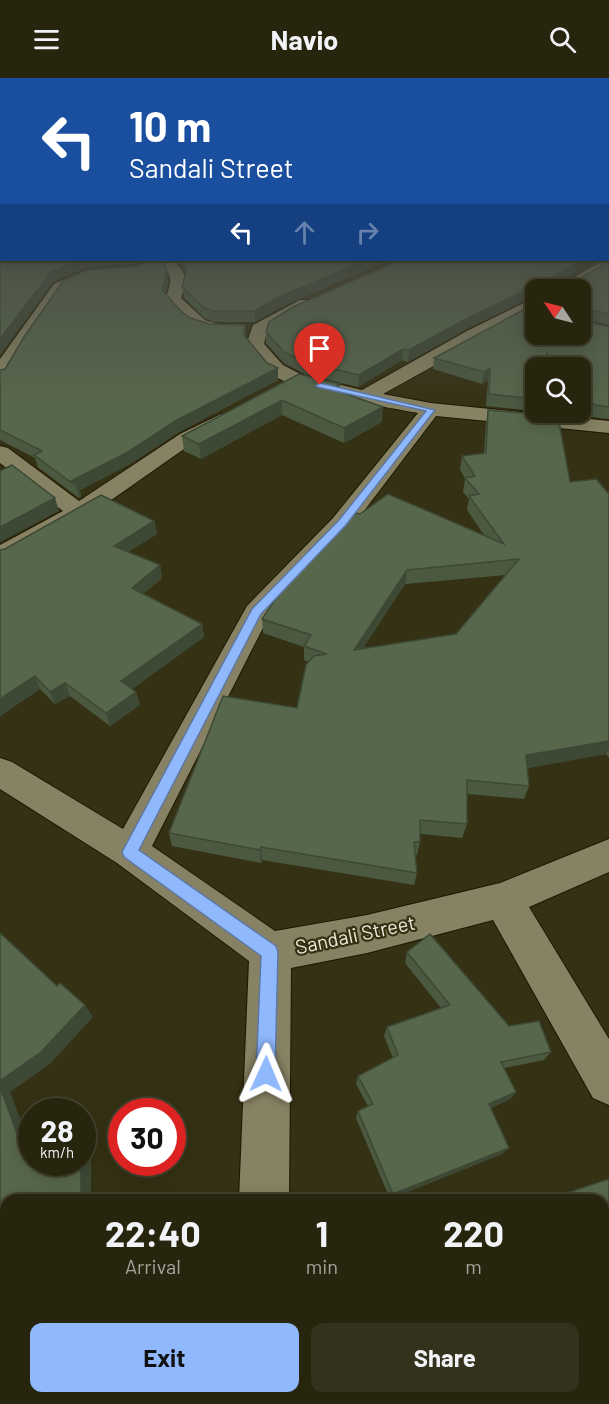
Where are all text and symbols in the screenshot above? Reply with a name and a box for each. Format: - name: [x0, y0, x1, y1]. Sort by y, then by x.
- icon: menu: [30, 23, 63, 56]
- text: Navio: [271, 23, 338, 55]
- icon: search: [546, 23, 579, 56]
- text: 10 m: [129, 100, 211, 150]
- icon: left: [30, 102, 108, 180]
- text: Sandali Street: [129, 151, 294, 183]
- icon: left: [225, 216, 258, 249]
- icon: ahead: [288, 216, 321, 249]
- icon: right: [351, 216, 384, 249]
- north arrow: [525, 279, 591, 345]
- map controls: [525, 279, 591, 423]
- pin: [294, 323, 345, 385]
- icon: arrive: [303, 332, 336, 365]
- button: search: [525, 357, 591, 423]
- street label: Sandali Street: [293, 910, 417, 958]
- position arrow: [234, 1042, 298, 1106]
- speed limit sign: 30: [108, 1098, 186, 1176]
- text: 28: [40, 1112, 74, 1148]
- text: km/h: [40, 1143, 74, 1161]
- text: 22:40: [105, 1211, 201, 1254]
- text: 1: [316, 1211, 328, 1254]
- text: 220: [443, 1211, 504, 1254]
- text: Arrival: [125, 1254, 181, 1278]
- text: min: [306, 1254, 338, 1278]
- text: m: [465, 1254, 482, 1278]
- button: Exit: [30, 1323, 299, 1392]
- button: Share: [311, 1323, 579, 1392]

